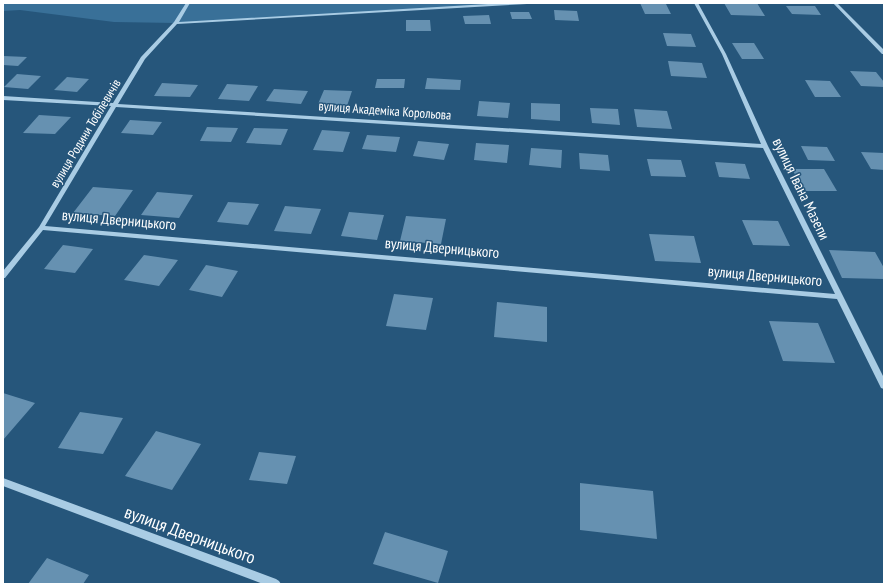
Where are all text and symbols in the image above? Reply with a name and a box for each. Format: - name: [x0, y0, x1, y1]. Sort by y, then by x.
- street label: вулиця Родини Тобілевичів: [46, 76, 125, 191]
- street label: вулиця Академіка Корольова: [318, 97, 452, 124]
- street label: вулиця Івана Мазепи: [769, 135, 834, 243]
- street label: вулиця Дверницького: [61, 205, 177, 234]
- street label: вулиця Дверницького: [384, 233, 500, 262]
- street label: вулиця Дверницького: [707, 261, 823, 290]
- street label: вулиця Дверницького: [122, 500, 259, 569]

